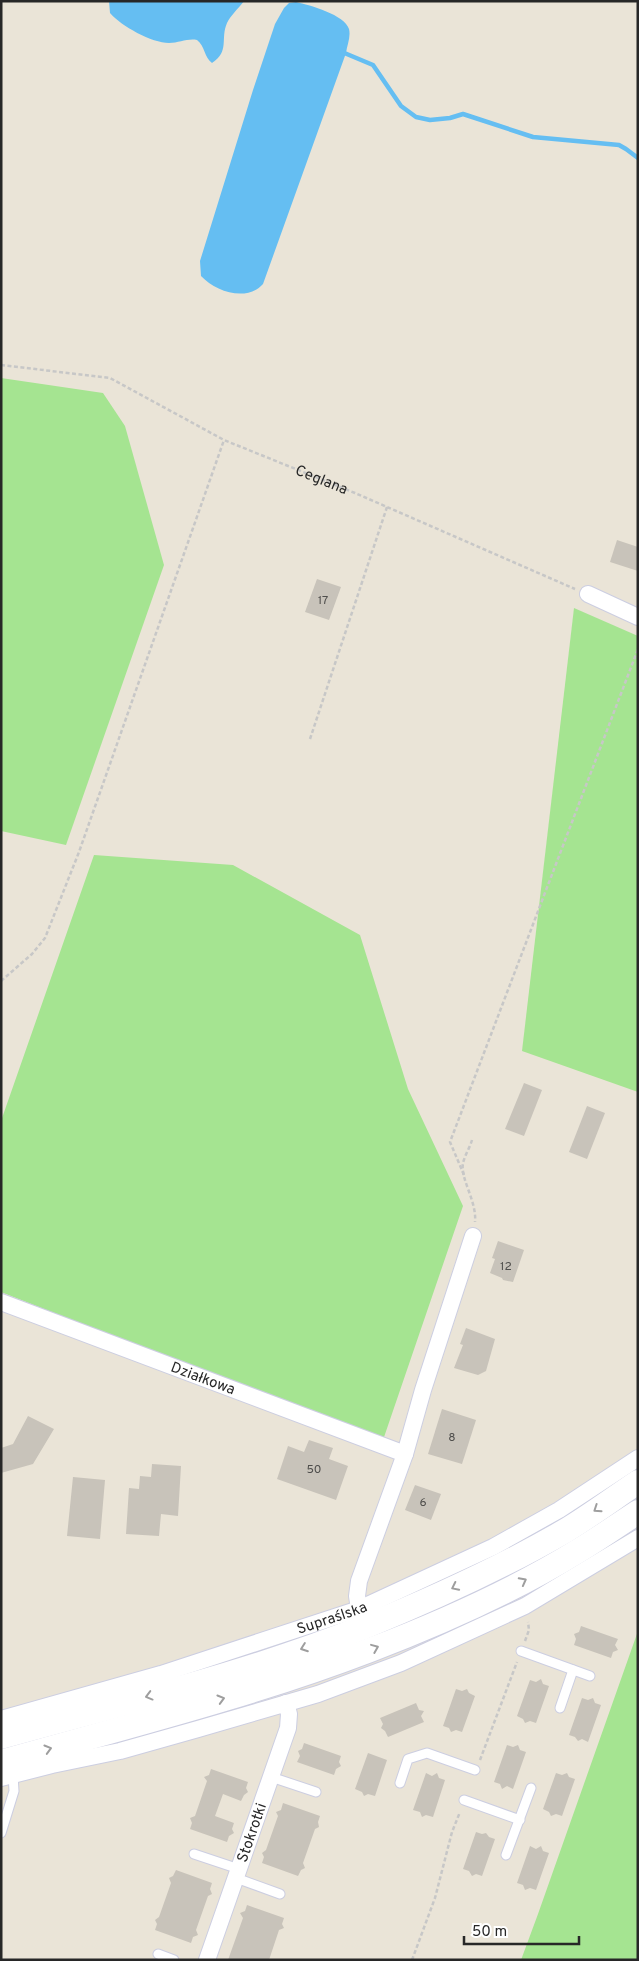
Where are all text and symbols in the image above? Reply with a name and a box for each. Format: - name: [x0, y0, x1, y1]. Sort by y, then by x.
- street label: Ceglana: [292, 462, 350, 500]
- house number: 17: [318, 593, 328, 609]
- house number: 12: [500, 1259, 512, 1275]
- street label: Działkowa: [168, 1359, 238, 1400]
- house number: 8: [448, 1430, 456, 1446]
- house number: 50: [306, 1462, 322, 1478]
- house number: 6: [419, 1495, 427, 1511]
- one-way arrow: [593, 1503, 603, 1512]
- one-way arrow: [518, 1577, 527, 1587]
- one-way arrow: [451, 1581, 460, 1592]
- street label: Supraślska: [295, 1598, 371, 1640]
- one-way arrow: [301, 1643, 309, 1653]
- one-way arrow: [370, 1644, 379, 1654]
- one-way arrow: [145, 1690, 154, 1701]
- one-way arrow: [217, 1695, 225, 1705]
- one-way arrow: [44, 1744, 52, 1754]
- street label: Stokrotki: [234, 1801, 272, 1865]
- scale bar: [464, 1914, 579, 1946]
- text: 50 m: [472, 1923, 507, 1942]

